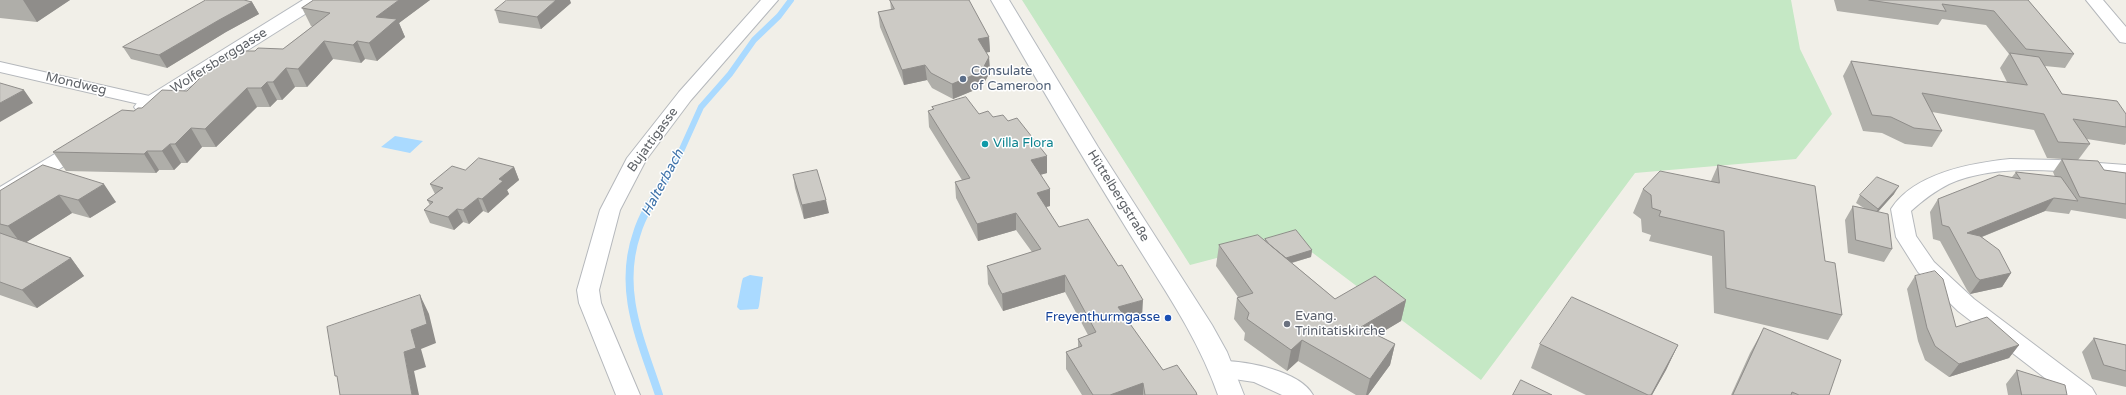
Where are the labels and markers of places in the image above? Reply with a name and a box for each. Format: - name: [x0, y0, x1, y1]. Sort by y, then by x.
- place label: Consulate of Cameroon: [971, 64, 1051, 95]
- marker: Consulate of Cameroon: [958, 74, 968, 84]
- place label: Villa Flora: [993, 136, 1054, 152]
- marker: Villa Flora: [980, 139, 990, 149]
- place label: Evang. Trinitatiskirche: [1295, 309, 1385, 340]
- place label: Freyenthurmgasse: [1045, 310, 1160, 326]
- marker: Freyenthurmgasse: [1163, 313, 1173, 323]
- marker: Evang. Trinitatiskirche: [1282, 319, 1292, 329]

